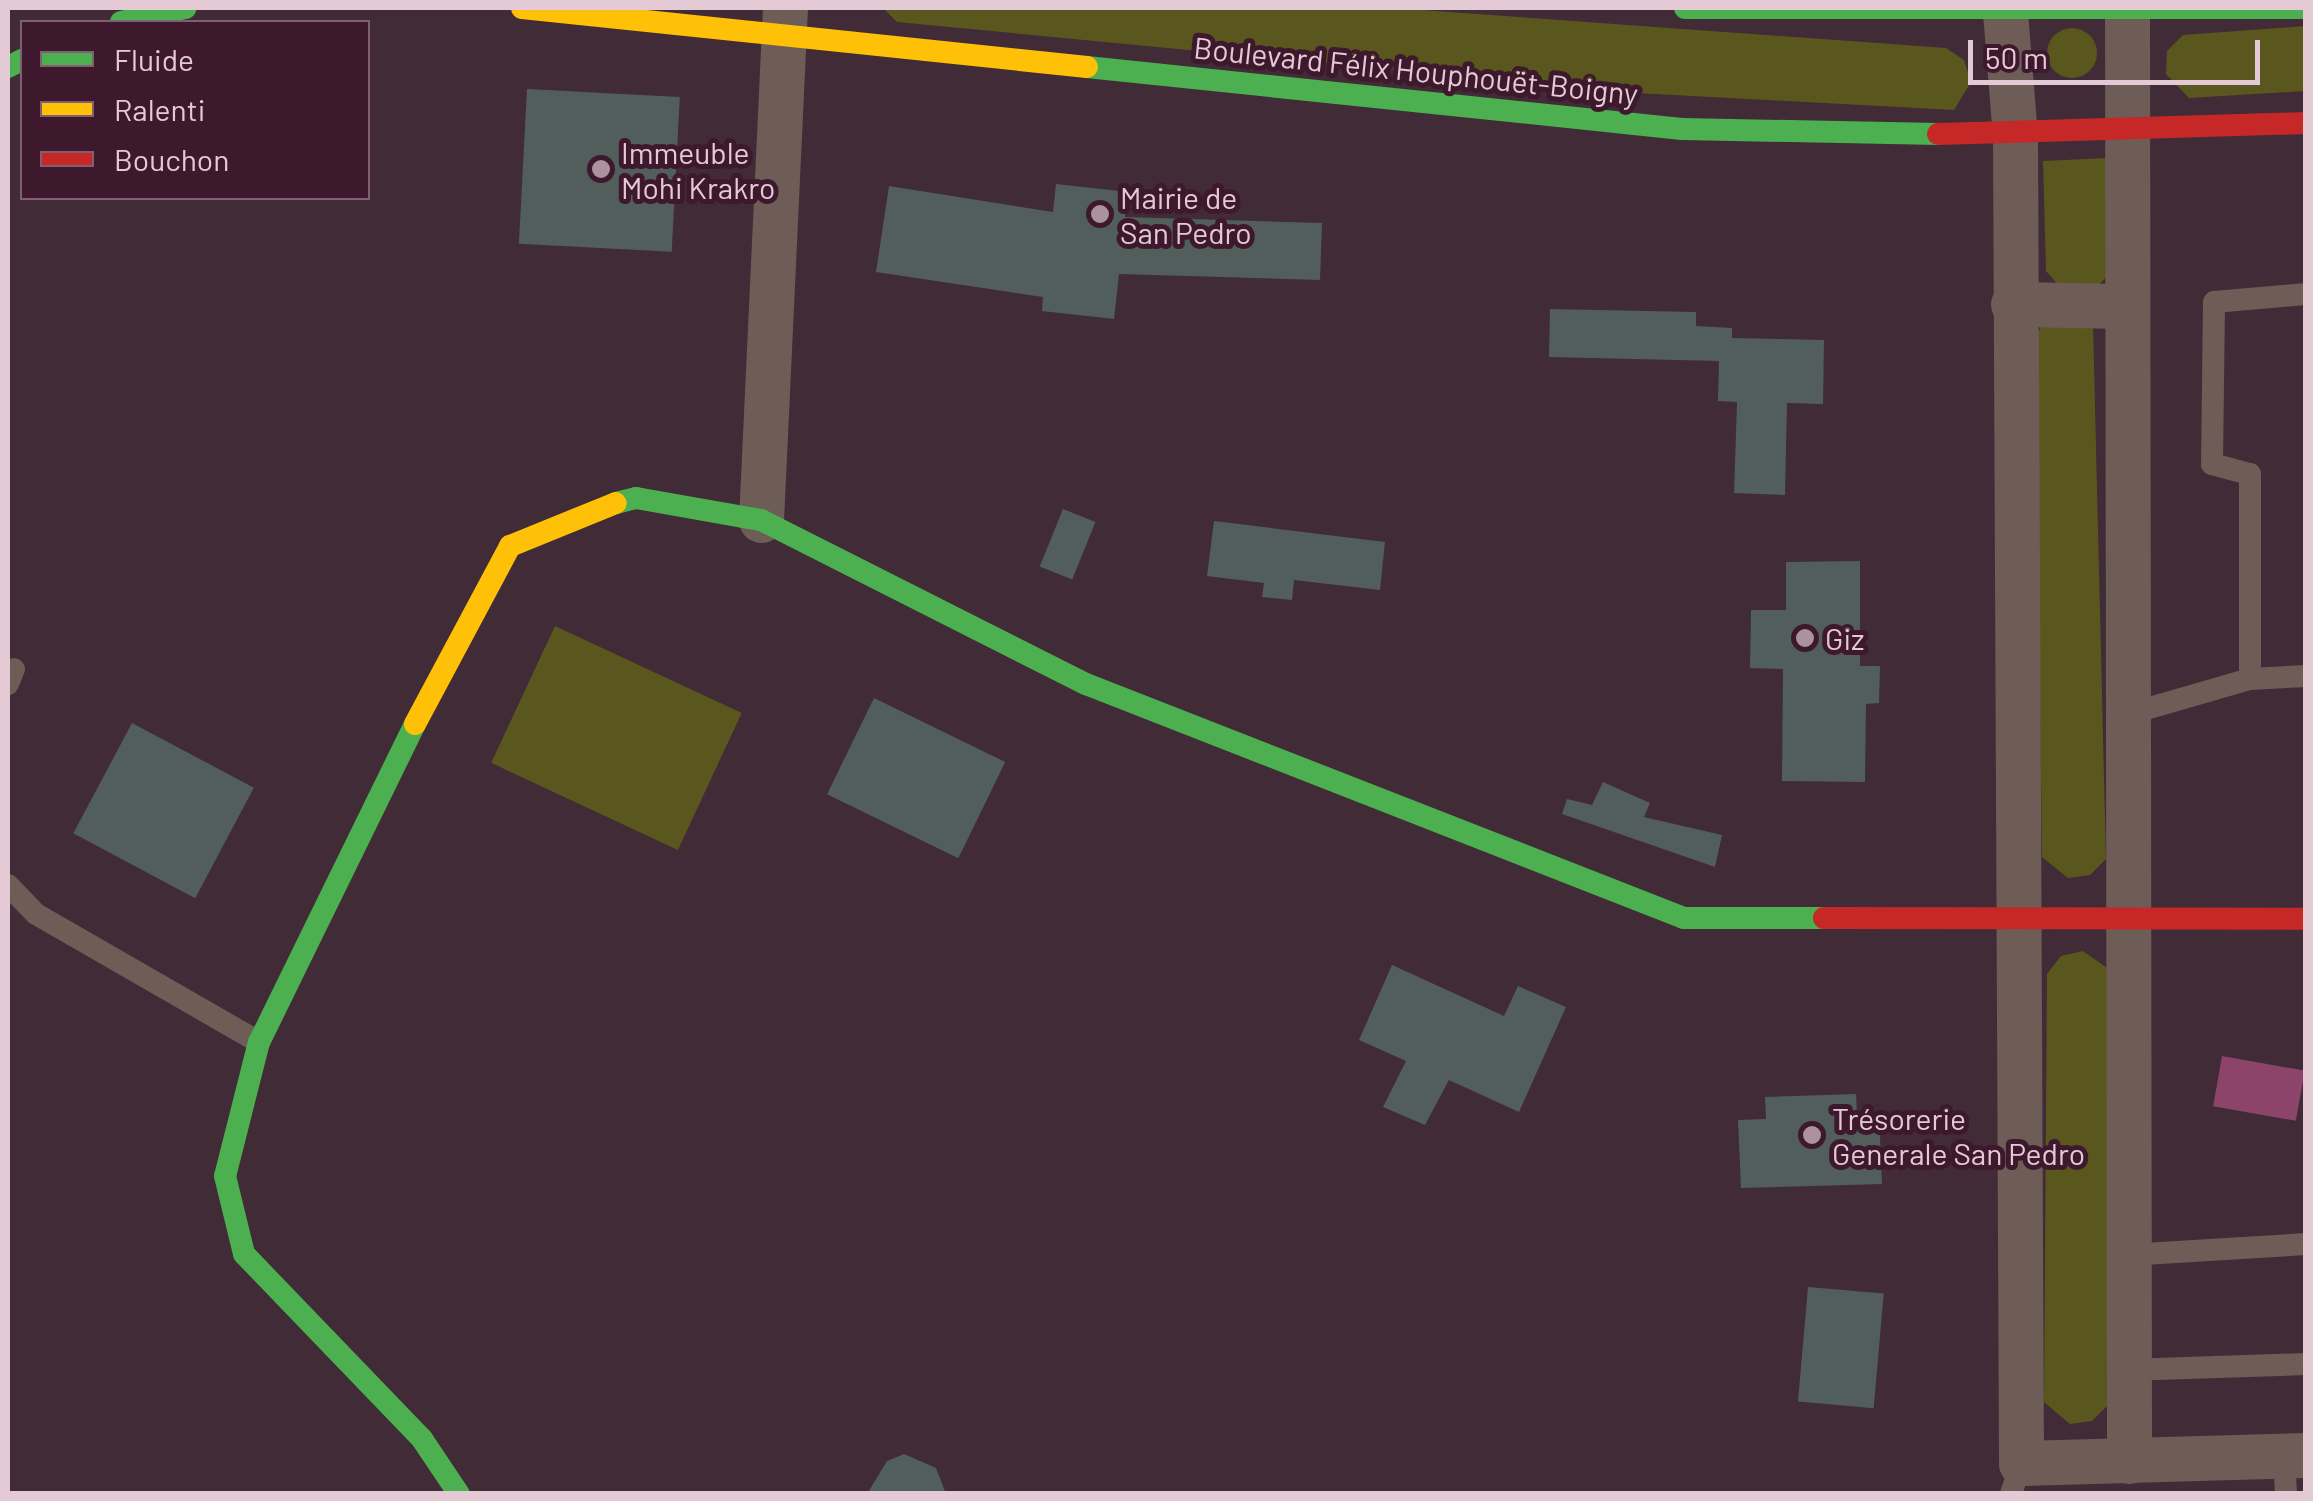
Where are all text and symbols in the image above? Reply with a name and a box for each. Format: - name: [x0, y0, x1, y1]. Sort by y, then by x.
- legend: [20, 20, 370, 200]
- scale bar: [1973, 20, 2266, 82]
- street label: Boulevard Félix Houphouët-Boigny: [1192, 29, 1640, 111]
- text: 50 m: [1985, 39, 2048, 75]
- text: Fluide: [114, 41, 194, 77]
- text: Ralenti: [114, 91, 205, 127]
- place label: Immeuble Mohi Krakro: [621, 134, 775, 204]
- text: Bouchon: [114, 141, 229, 177]
- marker: Immeuble Mohi Krakro: [590, 158, 612, 180]
- place label: Mairie de San Pedro: [1120, 179, 1252, 250]
- marker: Mairie de San Pedro: [1089, 203, 1111, 225]
- place label: Giz: [1825, 620, 1864, 656]
- marker: Giz: [1794, 627, 1816, 649]
- place label: Trésorerie Generale San Pedro: [1832, 1100, 2085, 1170]
- marker: Trésorerie Generale San Pedro: [1801, 1124, 1823, 1146]

